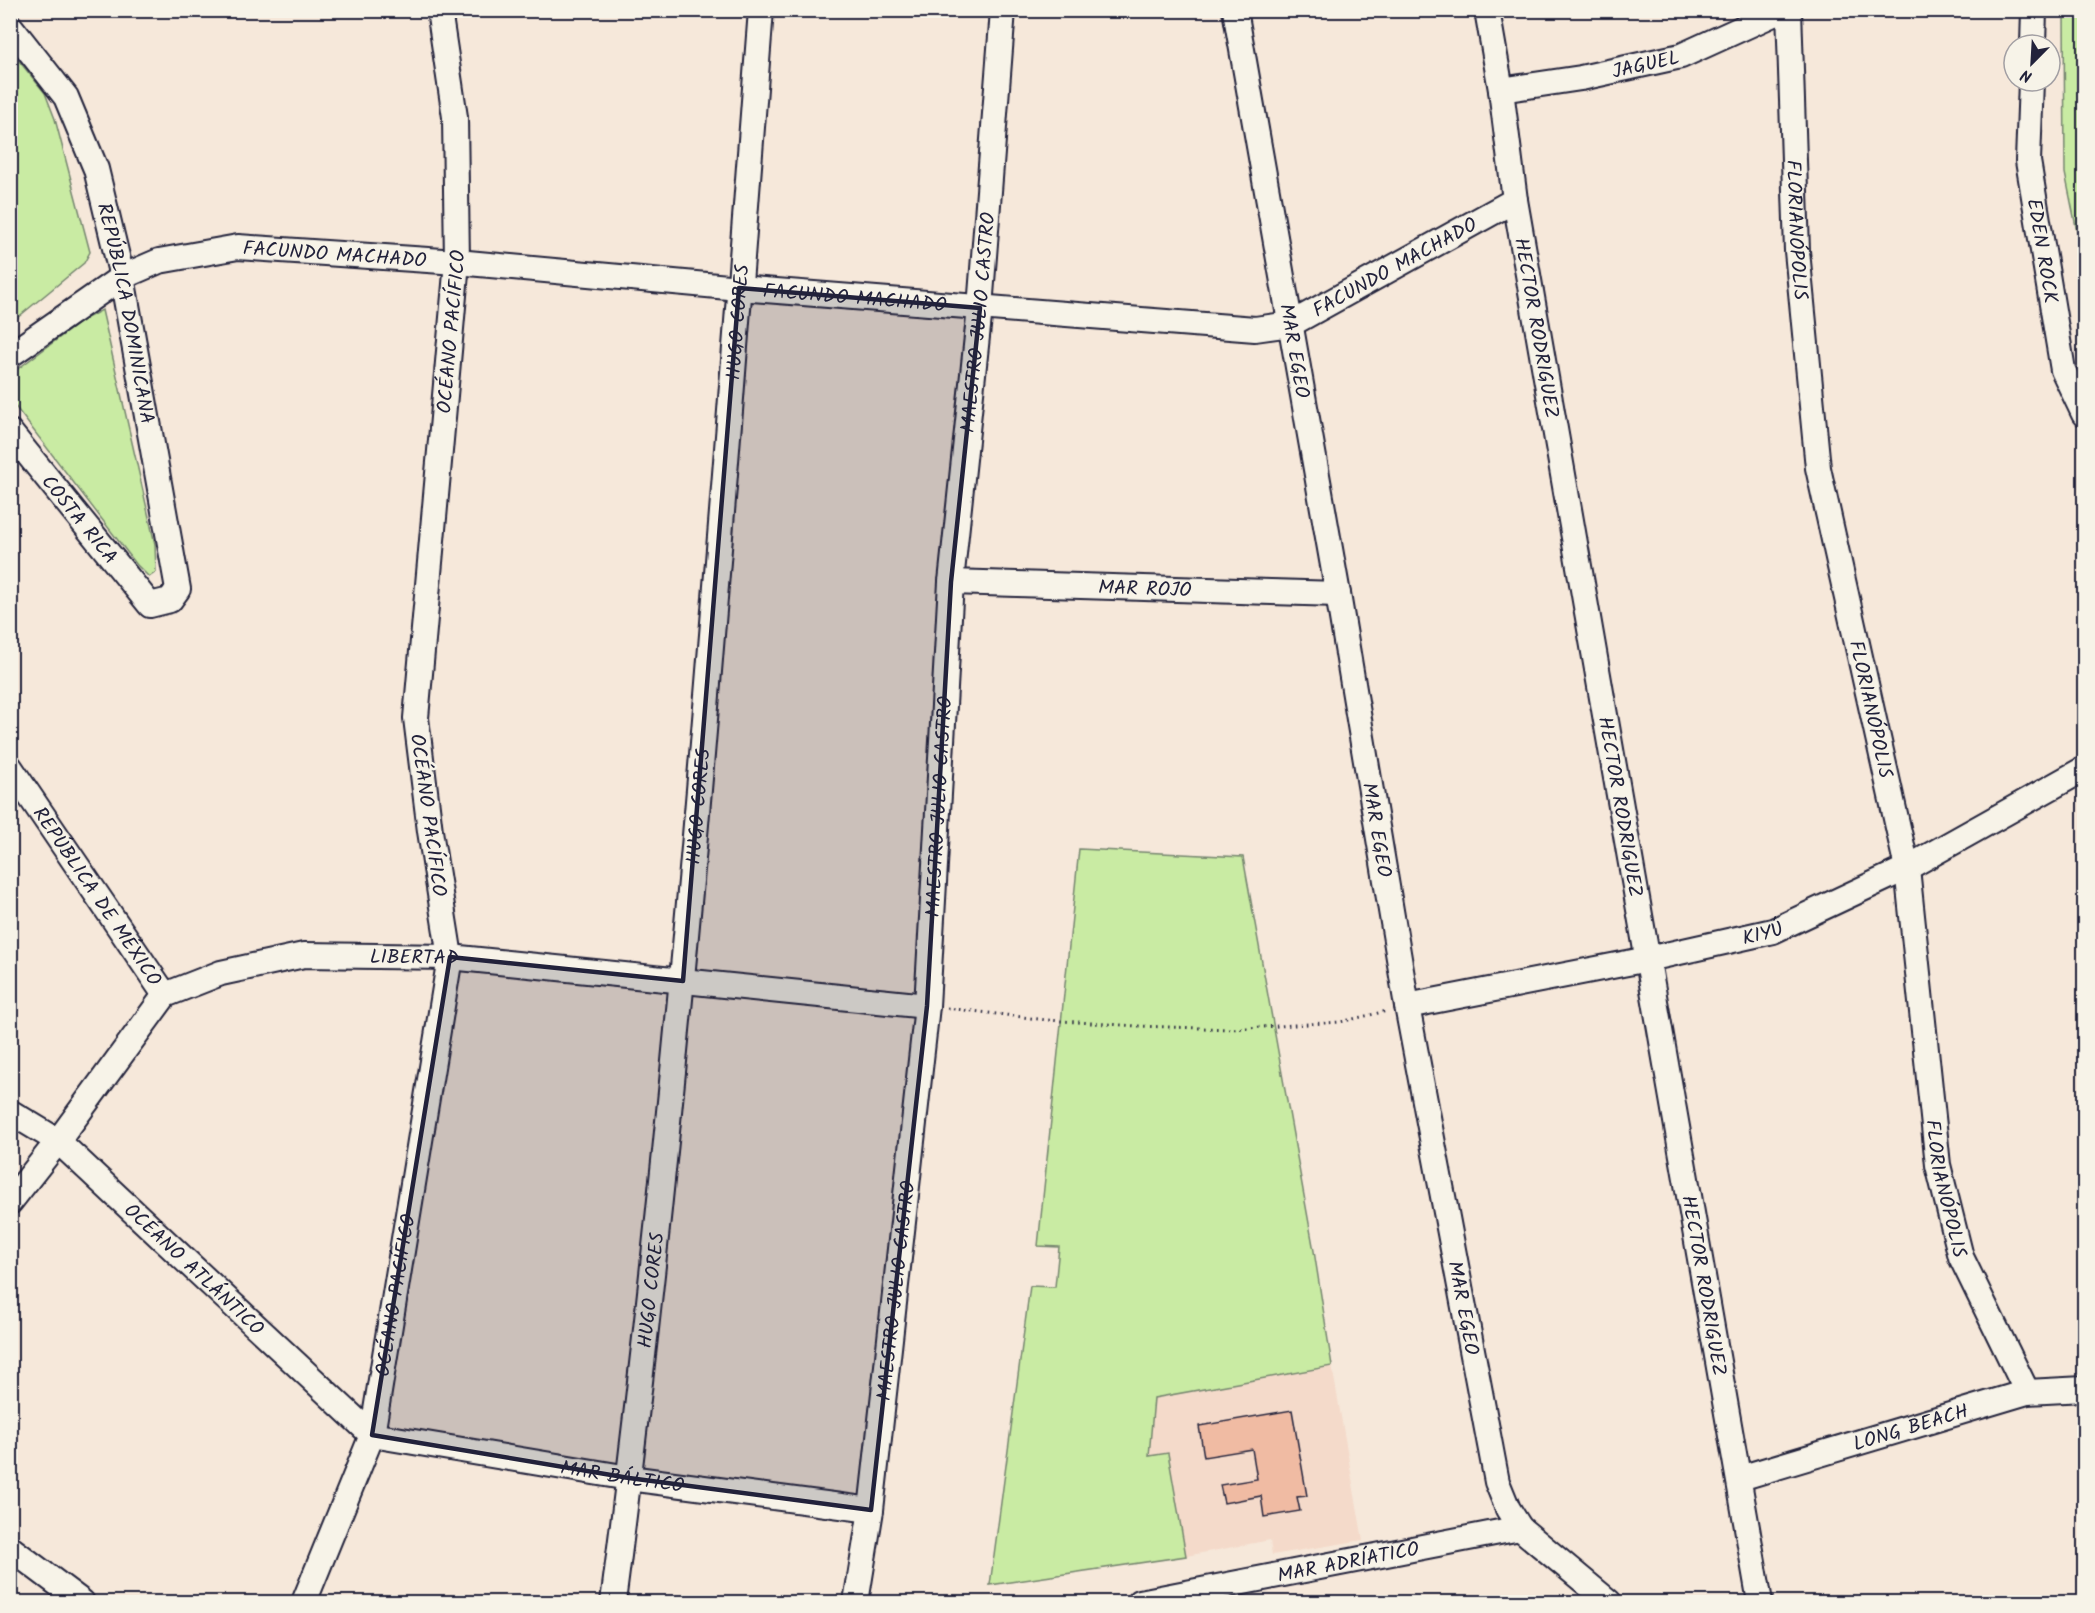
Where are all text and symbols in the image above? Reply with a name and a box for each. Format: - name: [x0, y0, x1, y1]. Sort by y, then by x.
- north arrow: [2002, 33, 2062, 93]
- street label: JAGUEL: [1609, 43, 1683, 89]
- text: N: [2017, 62, 2036, 89]
- street label: FLORIANÓPOLIS: [1776, 159, 1816, 302]
- street label: EDEN ROCK: [2017, 196, 2066, 306]
- street label: REPÚBLICA DOMINICANA: [87, 200, 162, 427]
- street label: FACUNDO MACHADO: [1307, 210, 1484, 327]
- street label: MAESTRO JULIO CASTRO: [953, 211, 1005, 434]
- street label: FACUNDO MACHADO: [242, 233, 428, 278]
- street label: HECTOR RODRIGUEZ: [1504, 235, 1567, 421]
- street label: OCÉANO PACÍFICO: [429, 250, 475, 415]
- street label: HUGO CORES: [719, 263, 759, 381]
- street label: FACUNDO MACHADO: [762, 276, 948, 322]
- street label: MAR EGEO: [1269, 301, 1317, 401]
- street label: COSTA RICA: [32, 468, 125, 572]
- street label: MAR ROJO: [1098, 573, 1192, 607]
- street label: FLORIANÓPOLIS: [1839, 637, 1901, 782]
- street label: MAESTRO JULIO CASTRO: [918, 695, 963, 918]
- street label: HECTOR RODRIGUEZ: [1588, 714, 1651, 900]
- street label: OCÉANO PACÍFICO: [400, 732, 454, 899]
- street label: HUGO CORES: [679, 747, 721, 866]
- street label: MAR EGEO: [1352, 780, 1399, 880]
- street label: REPÚBLICA DE MÉXICO: [23, 801, 169, 993]
- street label: KIYÚ: [1739, 914, 1790, 955]
- street label: LIBERTAD: [369, 942, 460, 976]
- street label: FLORIANÓPOLIS: [1915, 1118, 1975, 1262]
- street label: MAESTRO JULIO CASTRO: [869, 1179, 925, 1402]
- street label: HECTOR RODRIGUEZ: [1671, 1193, 1734, 1379]
- street label: OCÉANO ATLÁNTICO: [115, 1196, 271, 1344]
- street label: OCÉANO PACÍFICO: [368, 1212, 426, 1379]
- street label: HUGO CORES: [630, 1231, 675, 1350]
- street label: MAR EGEO: [1438, 1258, 1487, 1358]
- street label: LONG BEACH: [1849, 1396, 1973, 1461]
- street label: MAR BÁLTICO: [558, 1453, 686, 1503]
- street label: MAR ADRÍATICO: [1275, 1534, 1422, 1593]

